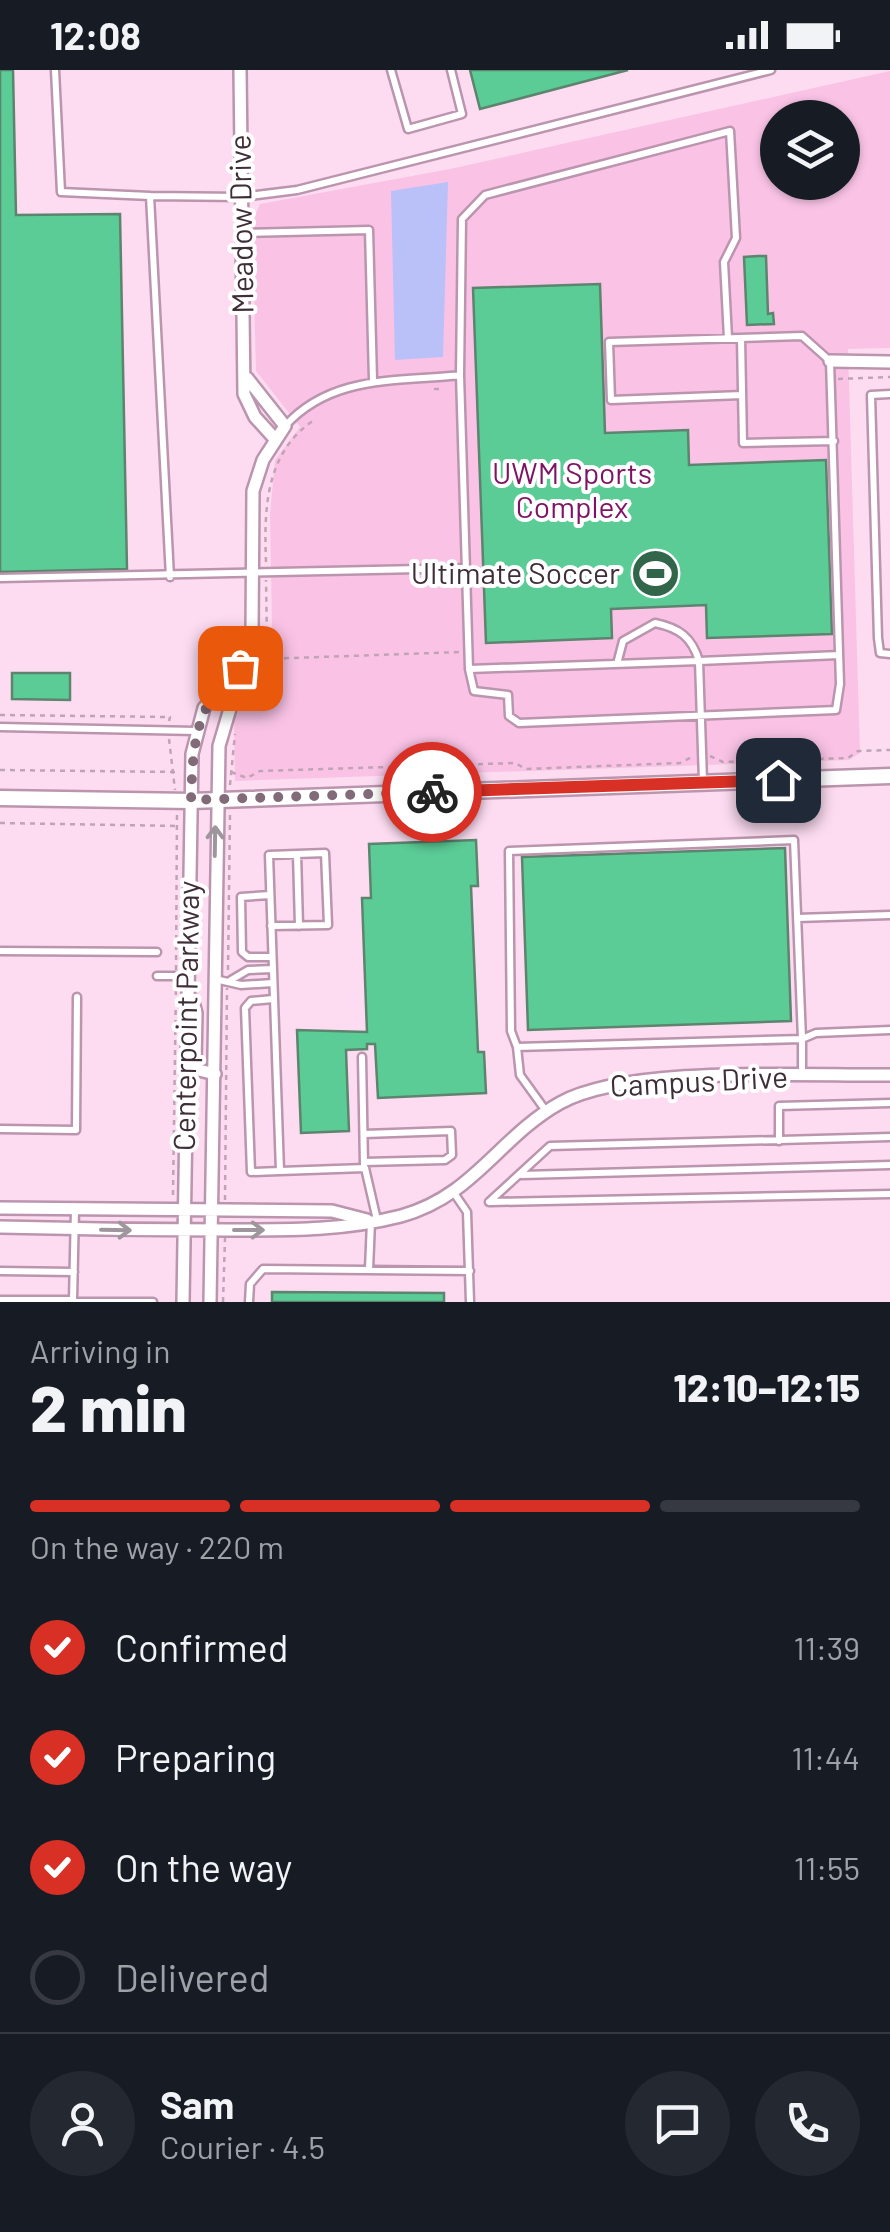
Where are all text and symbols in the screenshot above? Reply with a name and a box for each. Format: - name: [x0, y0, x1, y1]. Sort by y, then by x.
- text: 12:08: [50, 12, 141, 58]
- map controls: [760, 100, 860, 200]
- button: layers: [760, 100, 860, 200]
- street label: Meadow Drive: [220, 134, 260, 314]
- park label: UWM Sports Complex: [492, 454, 652, 524]
- sports icon: Ultimate Soccer: [629, 548, 681, 600]
- place label: Ultimate Soccer: [411, 554, 620, 590]
- pin: [198, 626, 283, 711]
- icon: bag: [213, 641, 268, 696]
- pin: [736, 738, 821, 823]
- courier: [382, 742, 482, 842]
- icon: home: [751, 753, 806, 808]
- icon: bike: [405, 765, 460, 820]
- one-way arrow: [205, 825, 224, 857]
- street label: Centerpoint Parkway: [165, 880, 205, 1151]
- street label: Campus Drive: [609, 1057, 789, 1103]
- one-way arrow: [98, 1220, 131, 1240]
- one-way arrow: [232, 1220, 265, 1240]
- text: Arriving in: [30, 1331, 170, 1369]
- text: 12:10–12:15: [674, 1364, 860, 1410]
- text: 2 min: [30, 1367, 187, 1445]
- text: On the way · 220 m: [30, 1527, 284, 1565]
- icon: check: [30, 1620, 85, 1675]
- text: Confirmed: [115, 1624, 288, 1670]
- text: 11:39: [794, 1628, 860, 1666]
- icon: check: [30, 1730, 85, 1785]
- text: Preparing: [115, 1734, 276, 1780]
- text: 11:44: [791, 1738, 860, 1776]
- icon: check: [30, 1840, 85, 1895]
- text: On the way: [115, 1844, 292, 1890]
- text: 11:55: [794, 1848, 860, 1886]
- text: Delivered: [115, 1954, 269, 2000]
- button: person: [30, 2071, 135, 2176]
- button: chat: [625, 2071, 730, 2176]
- button: phone: [755, 2071, 860, 2176]
- text: Sam: [160, 2081, 234, 2127]
- text: Courier · 4.5: [160, 2127, 325, 2165]

